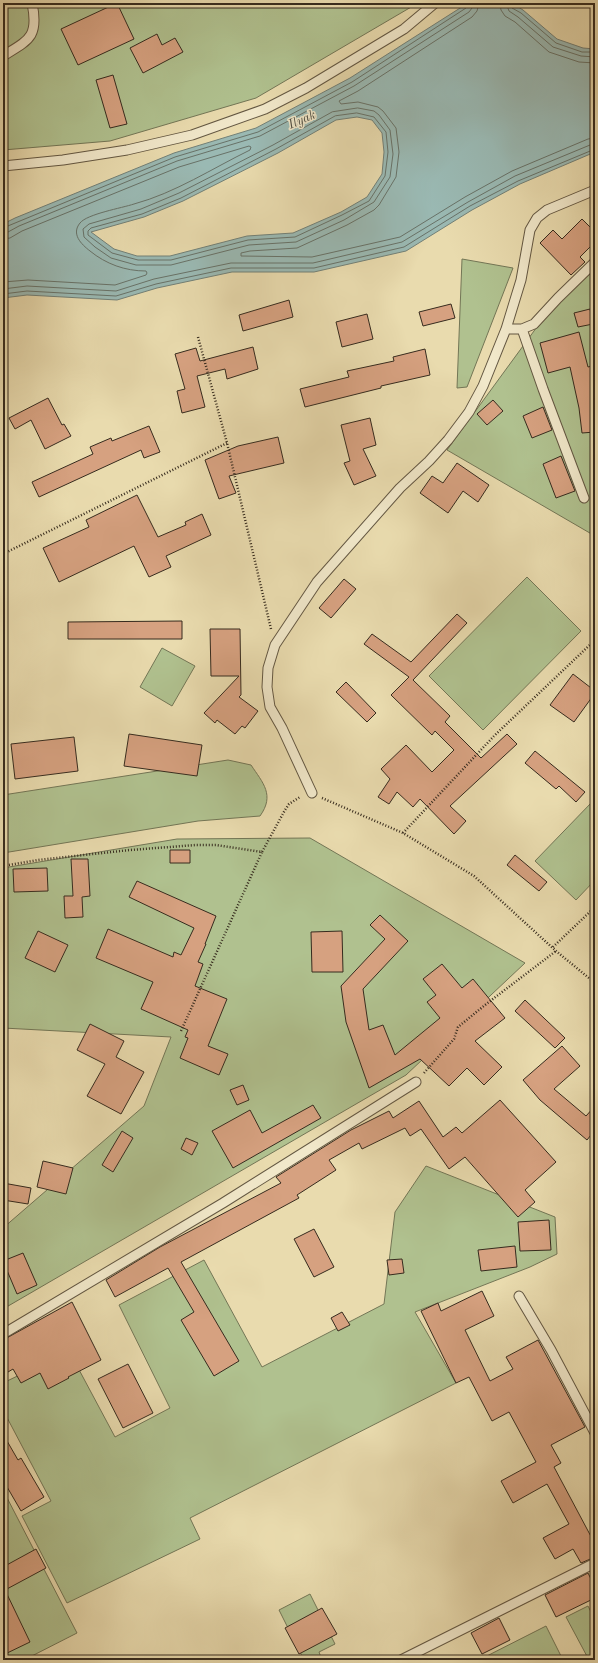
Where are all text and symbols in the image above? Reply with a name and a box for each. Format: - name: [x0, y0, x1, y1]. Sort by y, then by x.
- water label: Ilyak: [285, 108, 318, 132]

